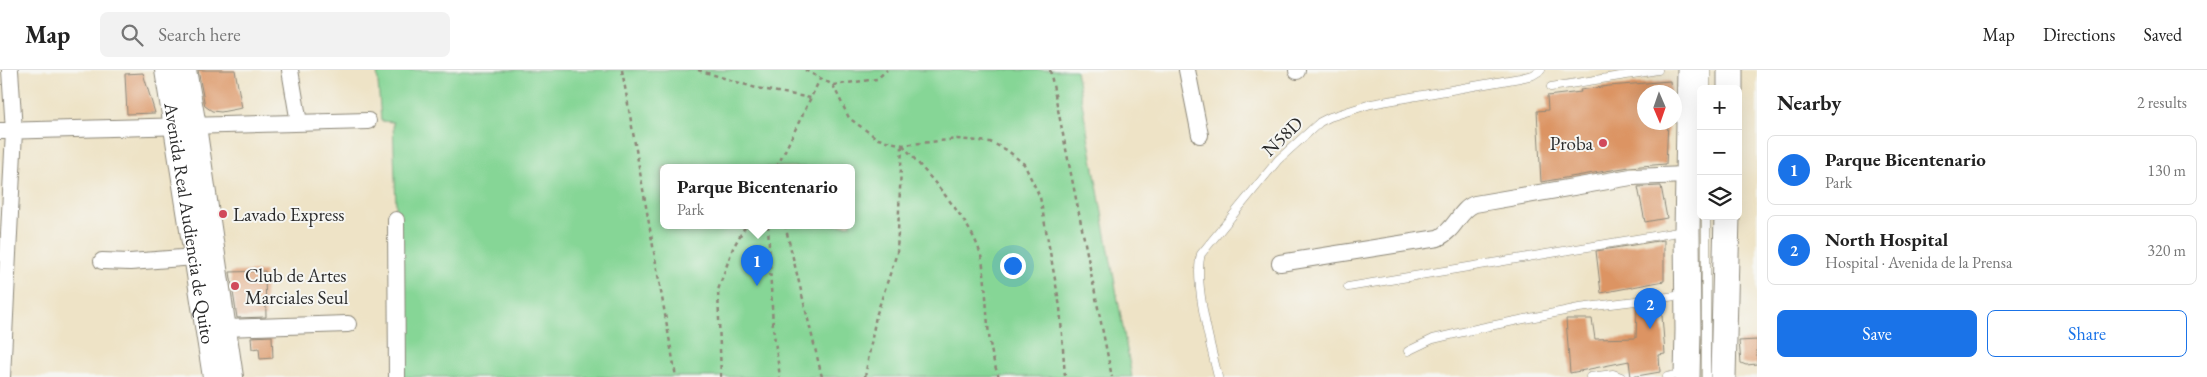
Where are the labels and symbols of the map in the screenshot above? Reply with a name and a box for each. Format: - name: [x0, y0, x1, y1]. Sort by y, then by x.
- north arrow: [1637, 85, 1682, 130]
- street label: Avenida Real Audiencia de Quito: [158, 100, 221, 346]
- street label: N58D: [1257, 111, 1308, 162]
- place label: Proba: [1550, 131, 1593, 156]
- marker: Proba: [1597, 137, 1609, 149]
- place label: Lavado Express: [233, 202, 345, 227]
- marker: Lavado Express: [217, 208, 229, 220]
- pin: 1: [741, 245, 773, 286]
- your location: [1000, 253, 1026, 279]
- place label: Club de Artes Marciales Seul: [245, 263, 349, 310]
- marker: Club de Artes Marciales Seul: [229, 280, 241, 292]
- pin: 2: [1634, 288, 1666, 329]

